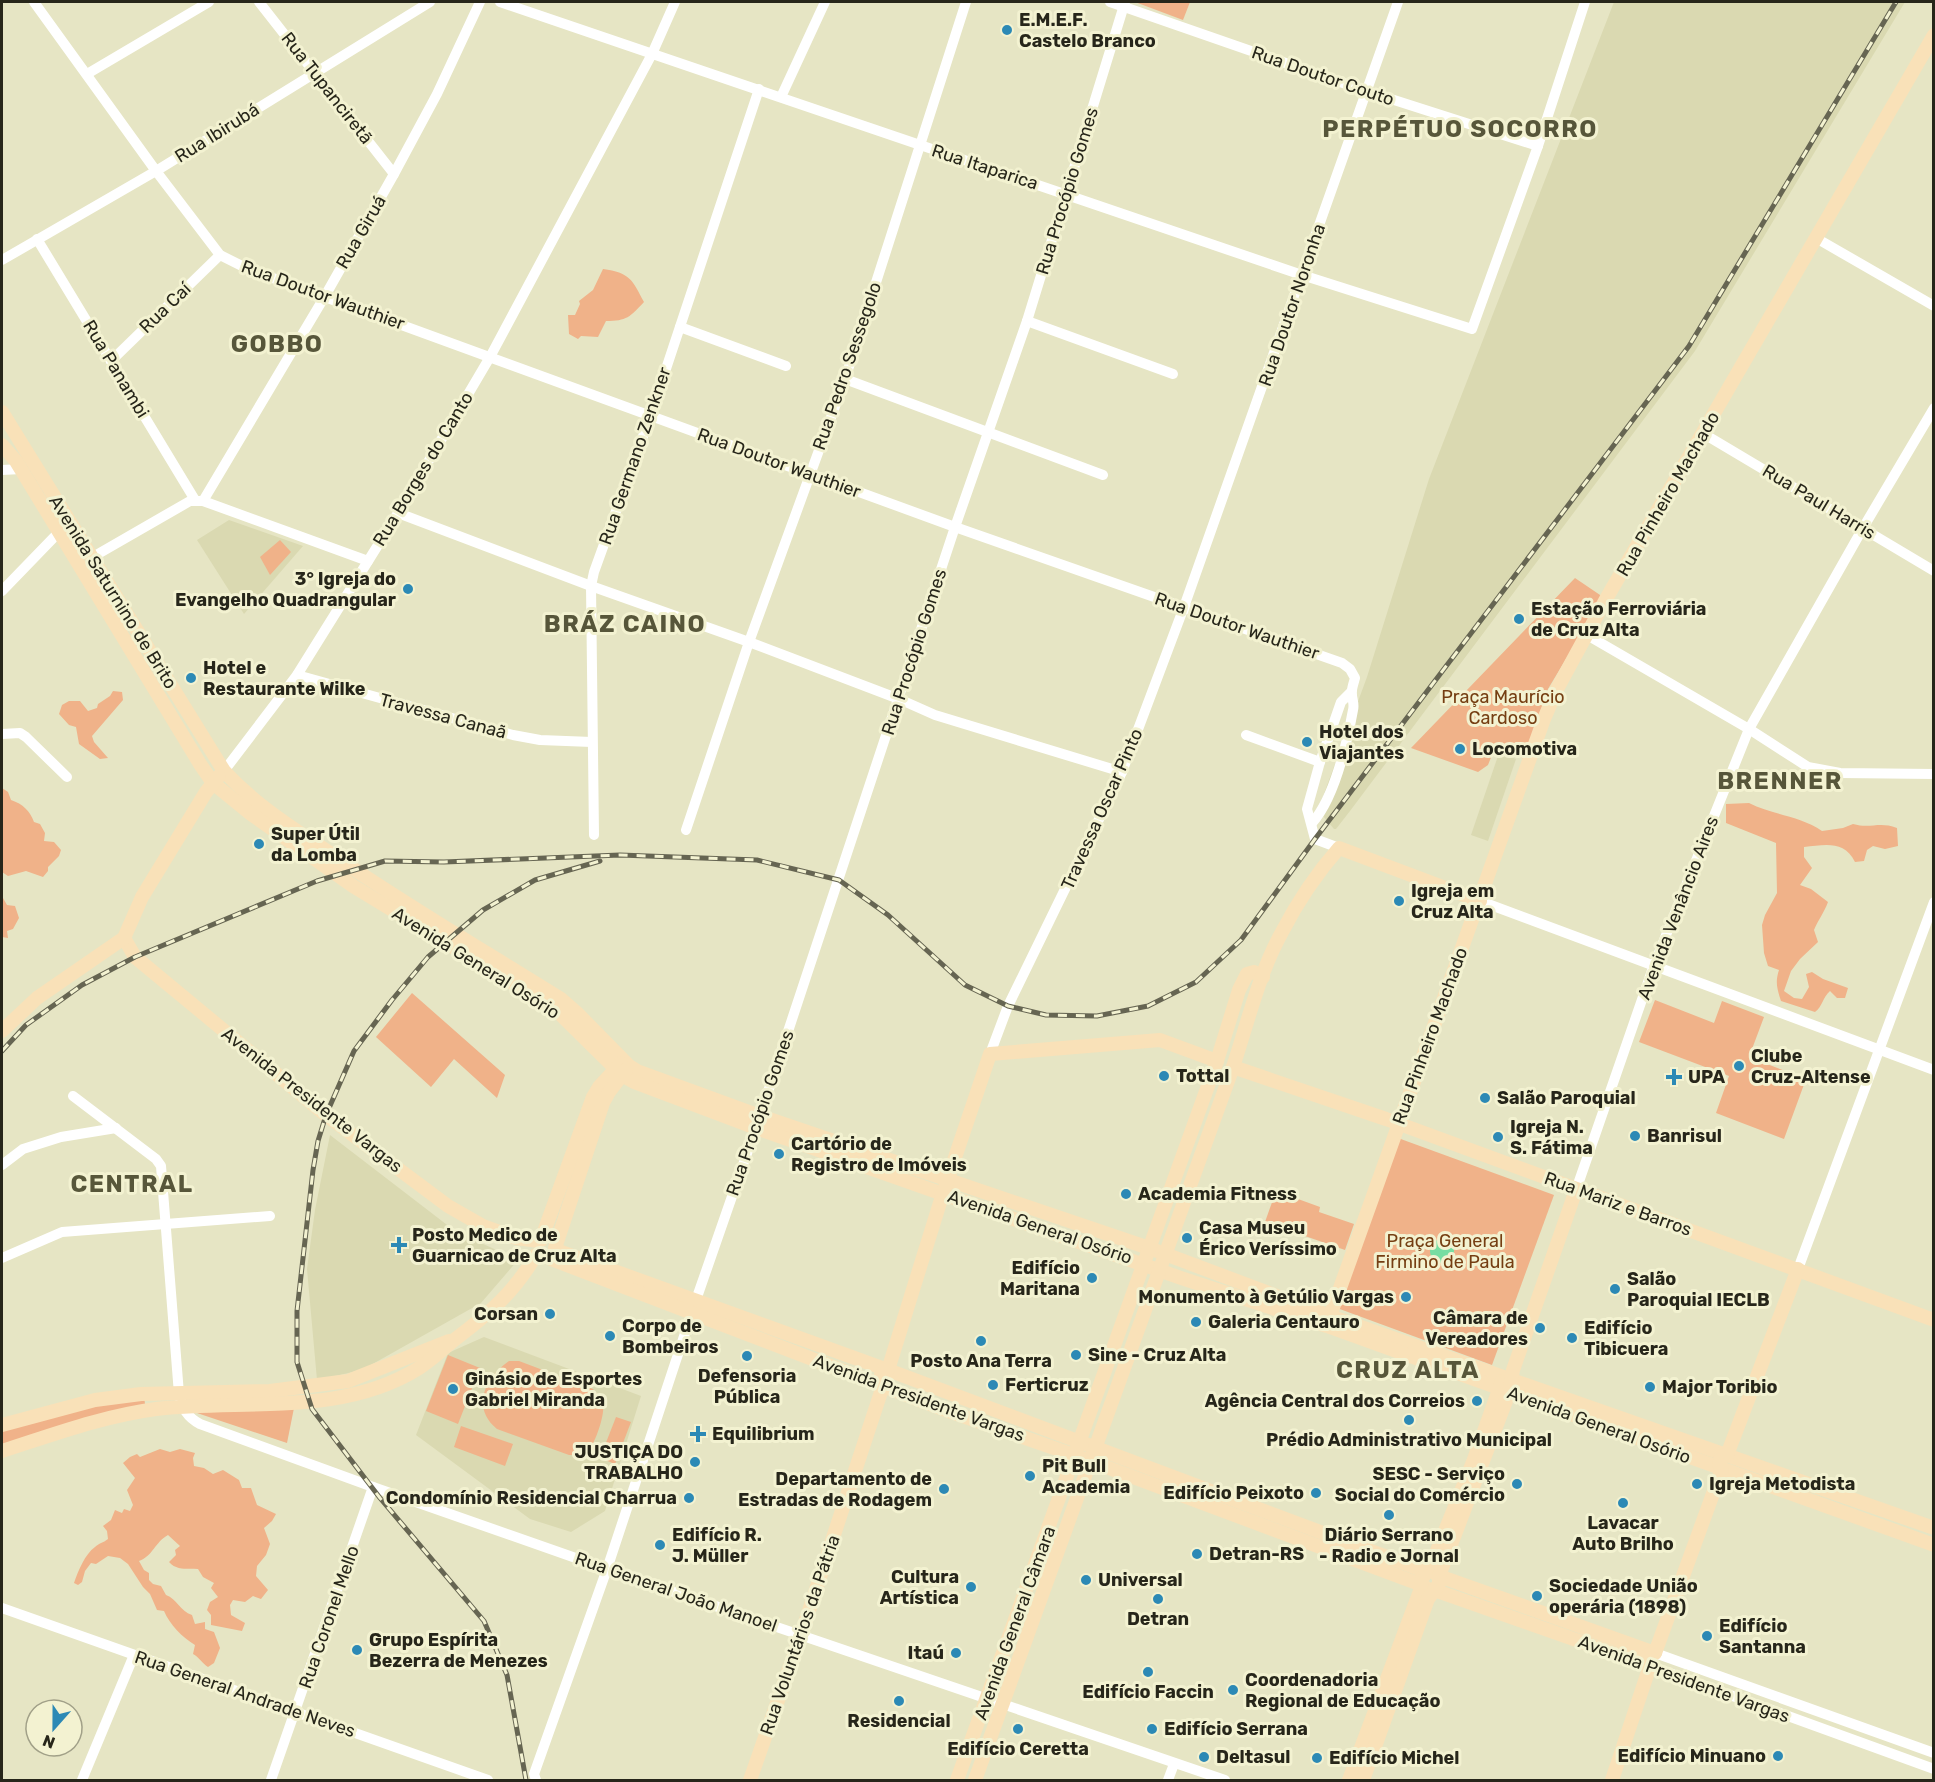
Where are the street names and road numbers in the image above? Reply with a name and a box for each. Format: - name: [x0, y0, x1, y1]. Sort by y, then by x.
- street label: Rua Tupanciretã: [277, 28, 377, 148]
- street label: Rua Doutor Couto: [1249, 41, 1397, 111]
- street label: Rua Ibirubá: [171, 98, 263, 168]
- street label: Rua Procópio Gomes: [1031, 105, 1103, 277]
- street label: Rua Itaparica: [929, 139, 1041, 195]
- street label: Rua Giruá: [331, 191, 391, 273]
- street label: Rua Doutor Noronha: [1254, 221, 1330, 389]
- street label: Rua Doutor Wauthier: [238, 255, 408, 335]
- street label: Rua Caí: [135, 277, 197, 338]
- street label: Rua Pedro Sessegolo: [808, 279, 886, 453]
- street label: Rua Panambi: [78, 316, 154, 422]
- street label: Rua Germano Zenkner: [594, 364, 676, 548]
- street label: Rua Borges do Canto: [368, 388, 478, 550]
- street label: Rua Pinheiro Machado: [1612, 408, 1724, 580]
- street label: Rua Doutor Wauthier: [694, 423, 864, 503]
- street label: Rua Paul Harris: [1759, 460, 1879, 544]
- street label: Avenida Saturnino de Brito: [44, 491, 182, 693]
- street label: Rua Procópio Gomes: [877, 566, 951, 738]
- street label: Rua Doutor Wauthier: [1152, 588, 1322, 665]
- street label: Travessa Canaã: [377, 688, 509, 744]
- street label: Travessa Oscar Pinto: [1057, 725, 1147, 893]
- street label: Avenida Venâncio Aires: [1633, 813, 1723, 1003]
- street label: Avenida General Osório: [388, 902, 564, 1024]
- street label: Rua Pinheiro Machado: [1388, 945, 1472, 1127]
- street label: Avenida Presidente Vargas: [217, 1023, 407, 1177]
- street label: Rua Procópio Gomes: [721, 1027, 799, 1199]
- street label: Rua Mariz e Barros: [1541, 1167, 1695, 1241]
- street label: Avenida General Osório: [945, 1185, 1135, 1269]
- street label: Avenida Presidente Vargas: [810, 1349, 1028, 1447]
- street label: Avenida General Osório: [1504, 1382, 1694, 1468]
- street label: Avenida General Câmara: [970, 1523, 1060, 1723]
- street label: Rua Voluntários da Pátria: [755, 1532, 845, 1738]
- street label: Rua Coronel Mello: [294, 1543, 364, 1691]
- street label: Rua General João Manoel: [572, 1547, 780, 1637]
- street label: Avenida Presidente Vargas: [1575, 1630, 1793, 1728]
- street label: Rua General Andrade Neves: [132, 1646, 358, 1742]

